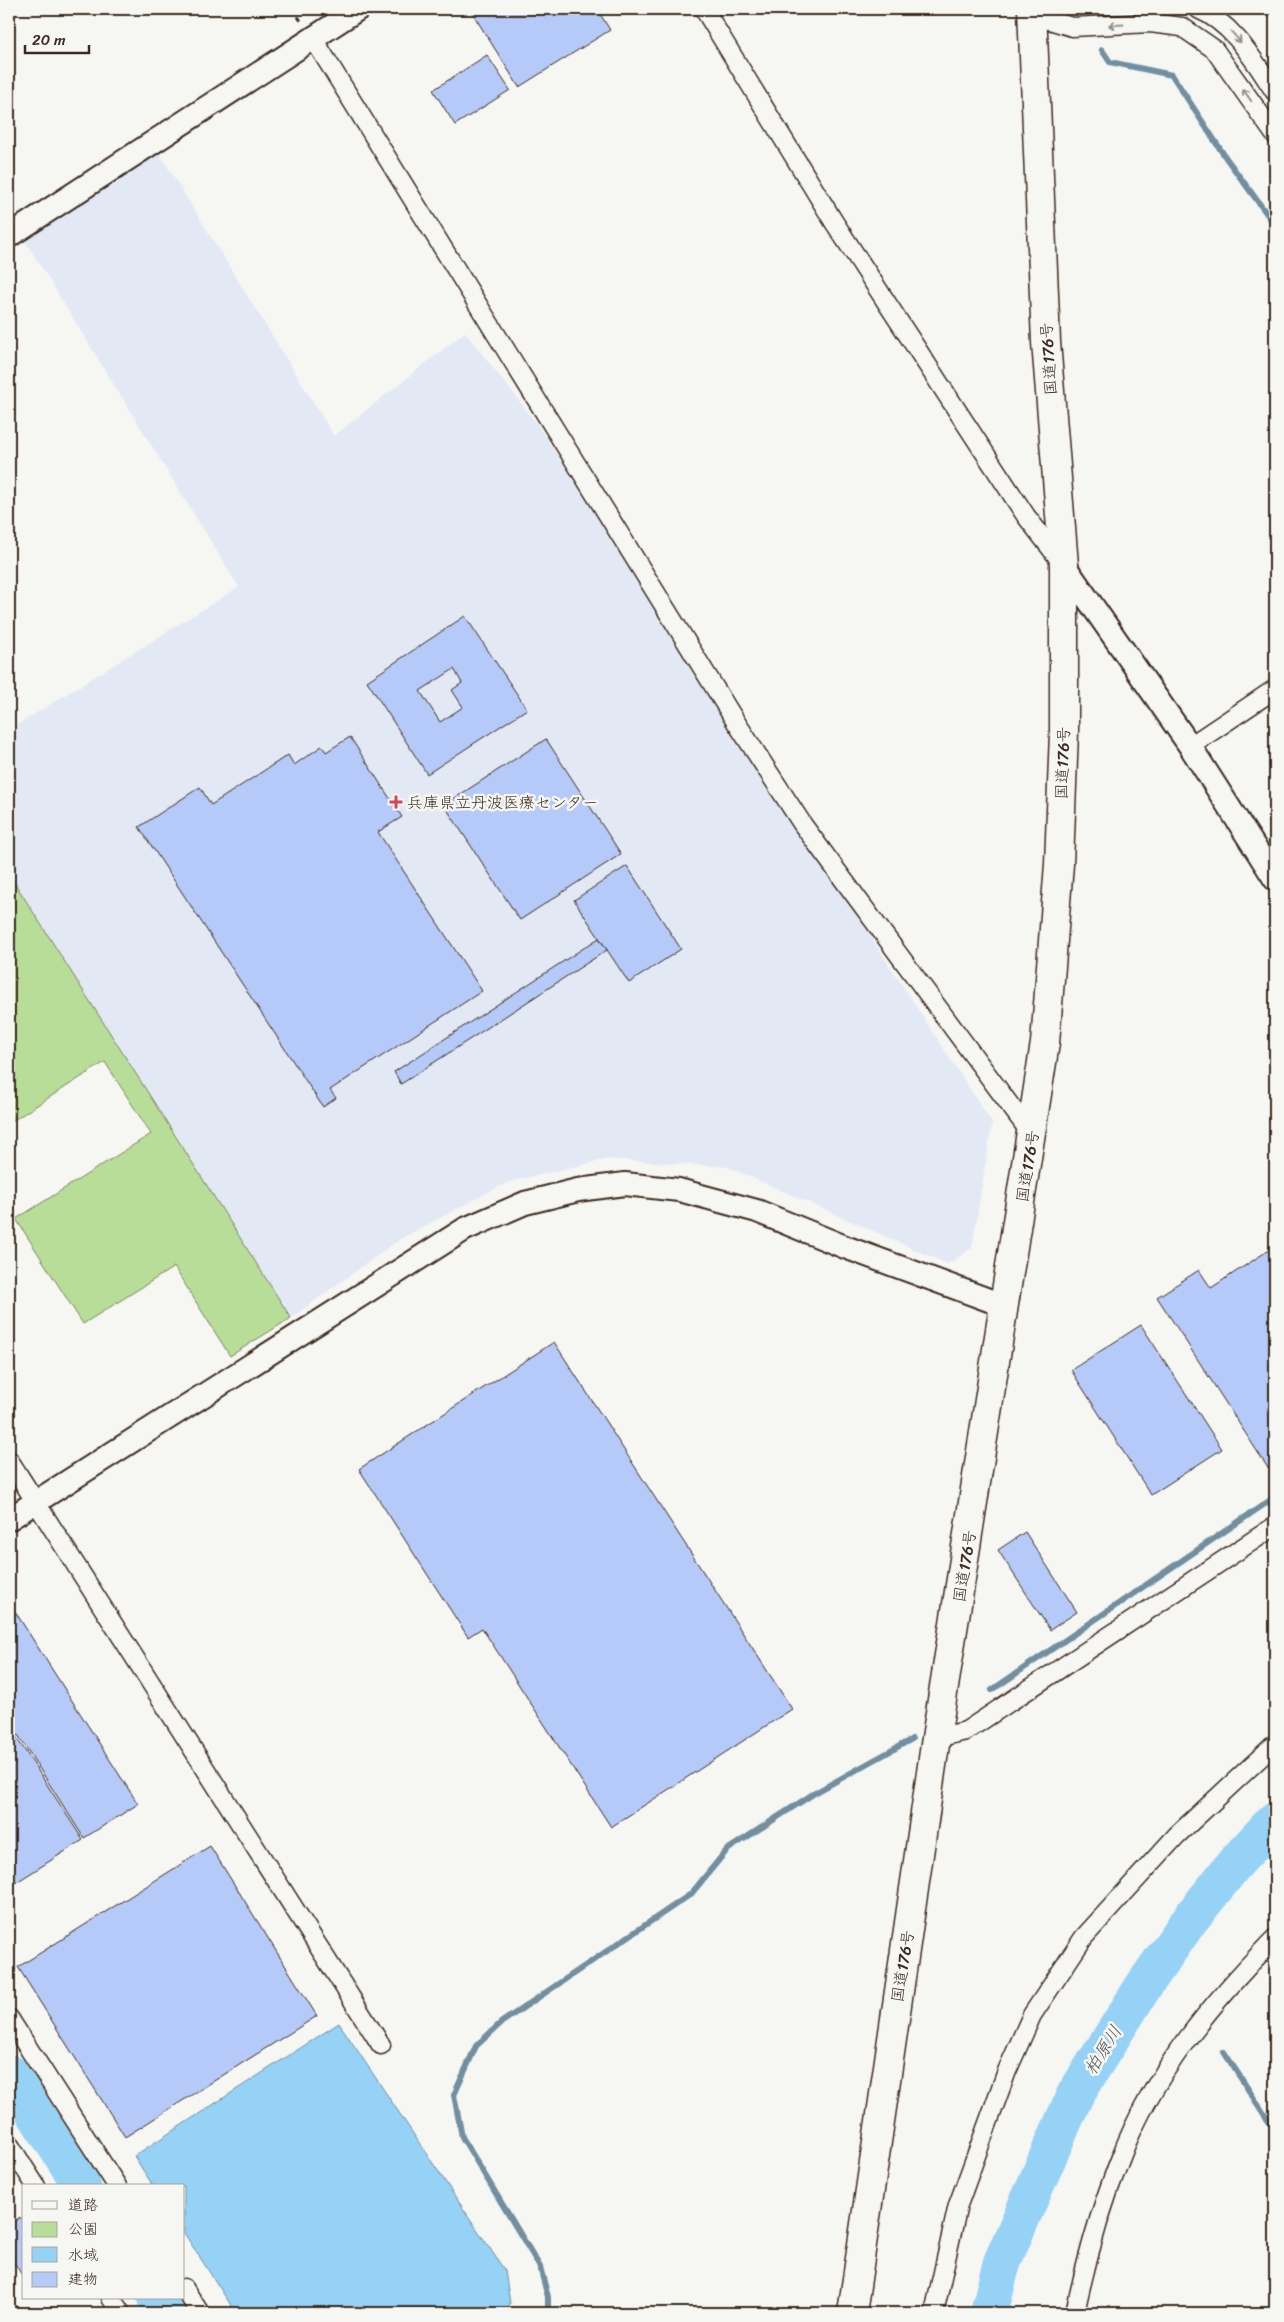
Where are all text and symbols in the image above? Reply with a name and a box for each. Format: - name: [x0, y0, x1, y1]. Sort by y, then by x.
- one-way arrow: [1108, 20, 1124, 29]
- scale bar: [25, 22, 89, 54]
- text: 20 m: [32, 27, 66, 53]
- one-way arrow: [1231, 31, 1242, 44]
- one-way arrow: [1242, 89, 1252, 103]
- street label: 国道176号: [1031, 321, 1066, 396]
- street label: 国道176号: [1047, 726, 1078, 800]
- place label: 兵庫県立丹波医療センター: [407, 788, 598, 817]
- marker: 兵庫県立丹波医療センター: [389, 795, 403, 809]
- street label: 国道176号: [1007, 1128, 1048, 1204]
- street label: 国道176号: [944, 1528, 985, 1604]
- street label: 国道176号: [882, 1928, 923, 2004]
- water label: 柏原川: [1075, 2019, 1131, 2081]
- legend: [22, 2184, 185, 2300]
- text: 道路: [68, 2192, 98, 2218]
- text: 公園: [68, 2216, 98, 2242]
- text: 水域: [68, 2242, 98, 2268]
- text: 建物: [68, 2266, 98, 2292]

